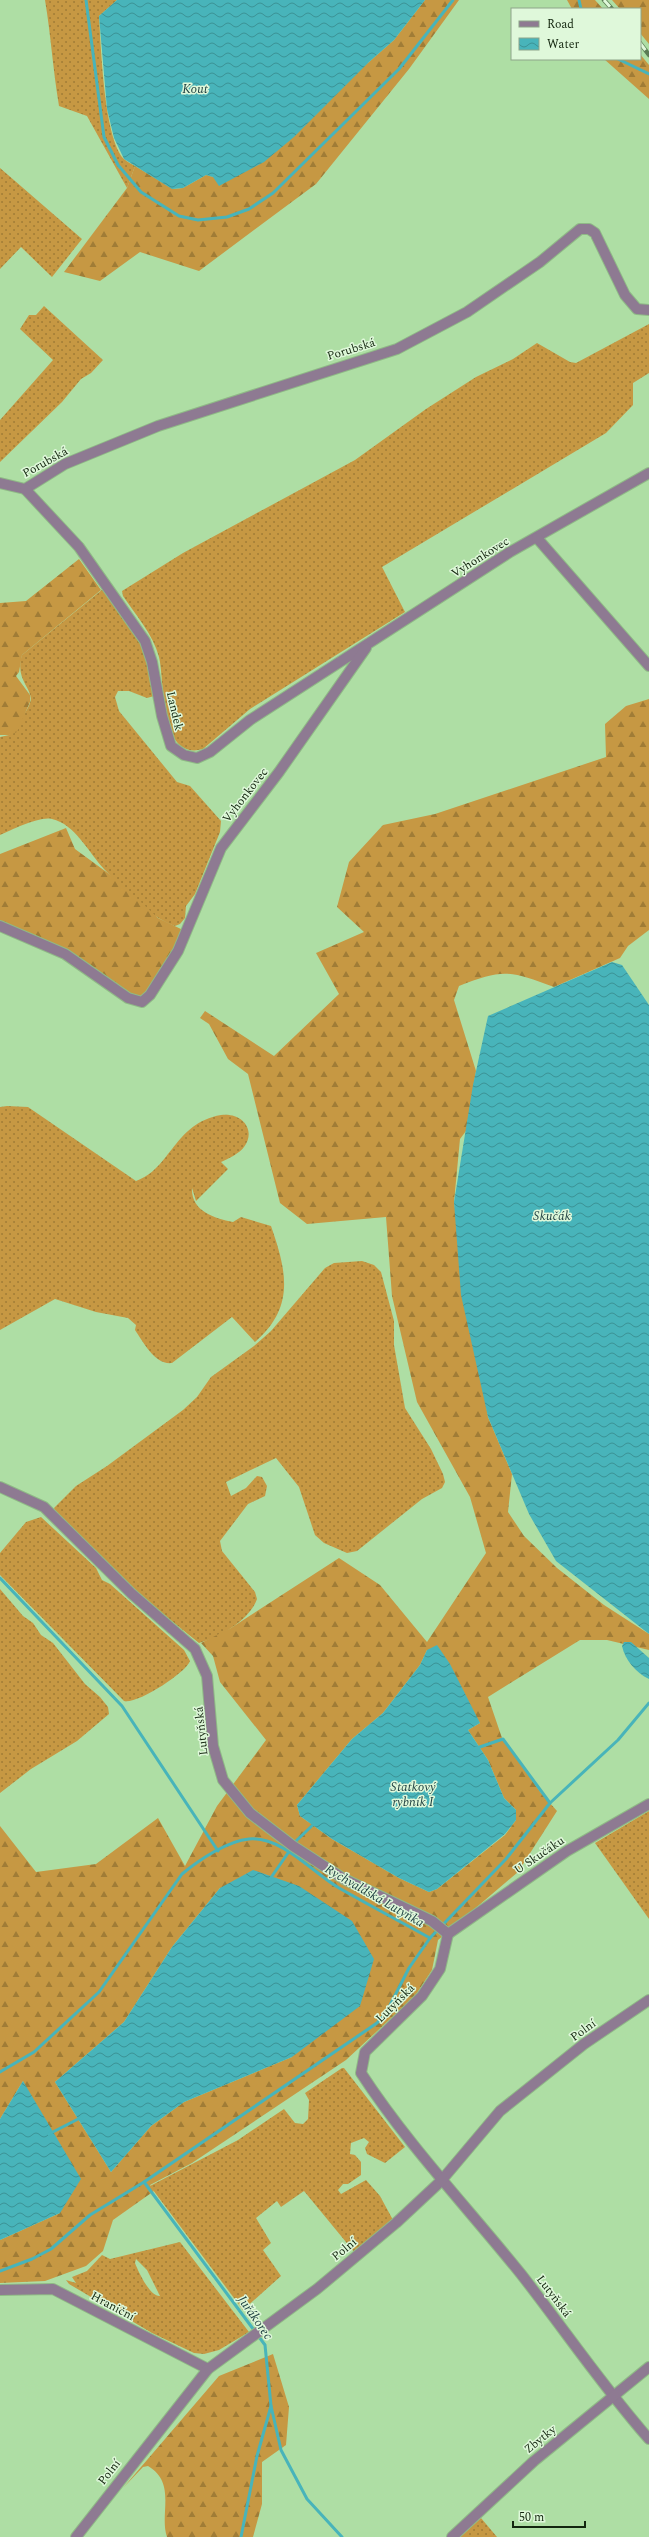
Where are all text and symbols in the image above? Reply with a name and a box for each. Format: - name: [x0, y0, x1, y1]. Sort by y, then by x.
- legend: [511, 8, 641, 60]
- text: Road: [547, 15, 574, 34]
- text: Water: [547, 35, 579, 54]
- water label: Kout: [182, 79, 209, 99]
- street label: Porubská: [325, 333, 378, 366]
- street label: Porubská: [19, 442, 72, 483]
- street label: Vyhonkovec: [448, 532, 513, 583]
- street label: Landek: [161, 690, 188, 733]
- street label: Vyhonkovec: [218, 764, 273, 827]
- water label: Skučák: [533, 1206, 571, 1226]
- street label: Lutyňská: [189, 1706, 214, 1756]
- water label: Statkový rybník I: [391, 1777, 437, 1812]
- street label: U Skučáku: [510, 1831, 569, 1879]
- water label: Rychvaldská Lutyňka: [321, 1859, 428, 1933]
- street label: Lutyňská: [371, 1979, 419, 2027]
- street label: Polní: [566, 2014, 601, 2046]
- street label: Polní: [327, 2232, 362, 2266]
- street label: Lutyňská: [531, 2271, 576, 2322]
- street label: Hraniční: [87, 2287, 139, 2327]
- water label: Juřákorec: [232, 2290, 278, 2344]
- street label: Zbytky: [520, 2420, 562, 2458]
- street label: Polní: [93, 2454, 126, 2489]
- scale bar: [513, 2503, 585, 2529]
- text: 50 m: [519, 2508, 544, 2527]

